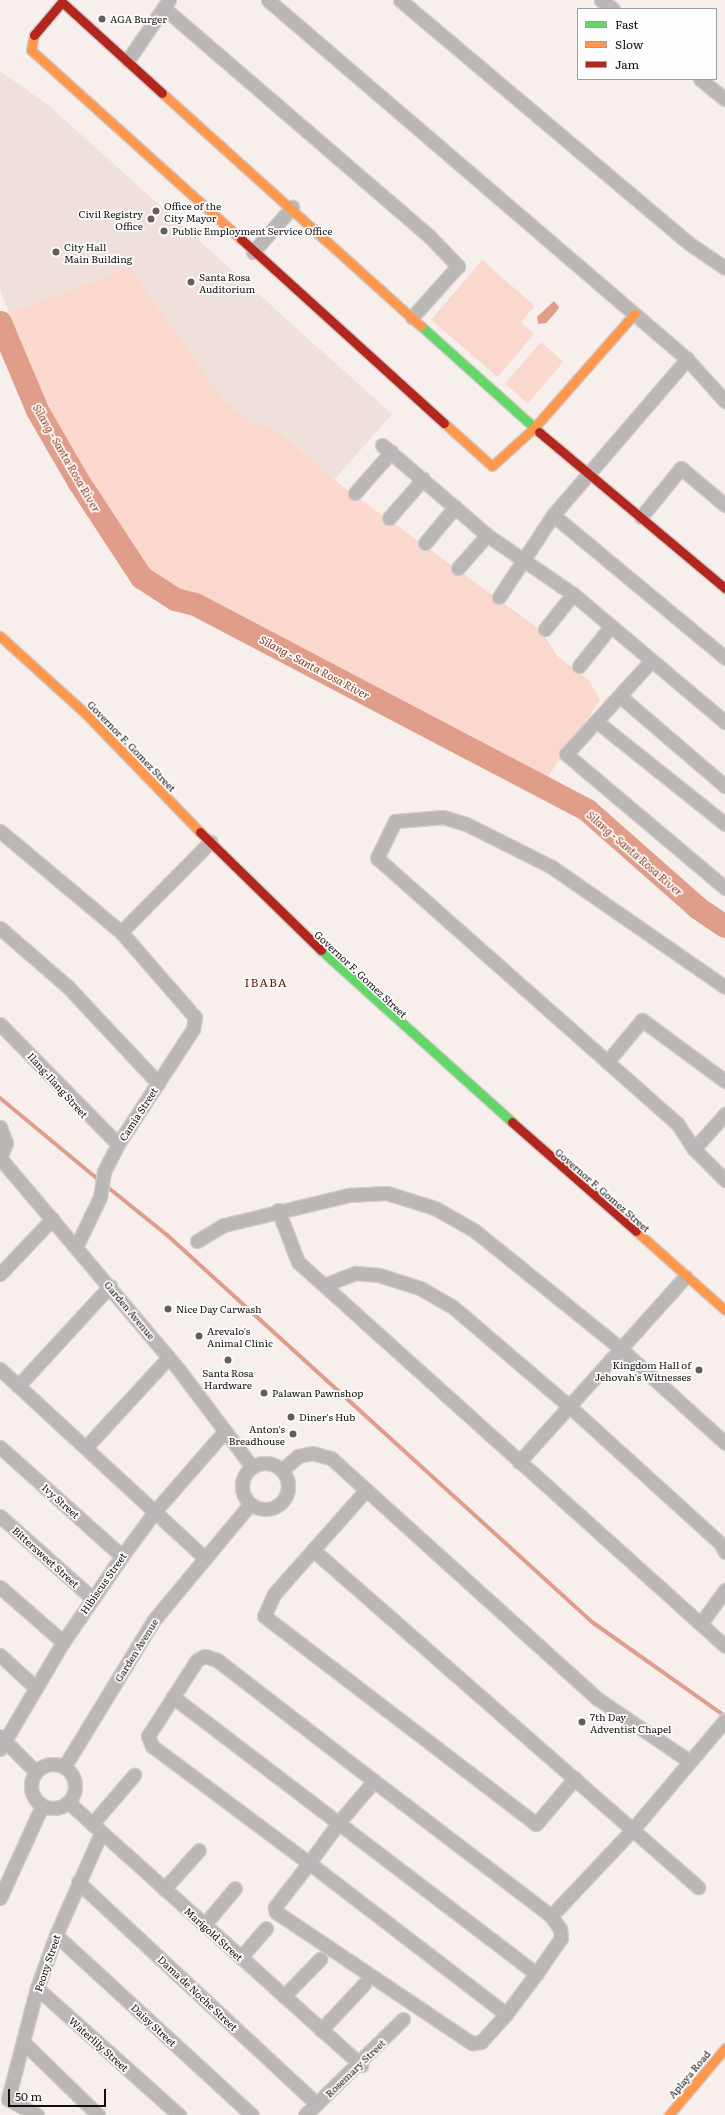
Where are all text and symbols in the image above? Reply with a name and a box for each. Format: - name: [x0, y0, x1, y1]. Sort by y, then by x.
- legend: [577, 8, 717, 80]
- place label: AGA Burger: [110, 13, 167, 25]
- marker: AGA Burger: [97, 14, 107, 24]
- text: Fast: [615, 15, 638, 33]
- text: Slow: [615, 35, 643, 53]
- text: Jam: [615, 55, 639, 73]
- place label: Office of the City Mayor: [164, 199, 221, 222]
- marker: Office of the City Mayor: [151, 206, 161, 216]
- place label: Civil Registry Office: [79, 207, 143, 230]
- marker: Civil Registry Office: [146, 214, 156, 224]
- place label: Public Employment Service Office: [172, 225, 332, 237]
- marker: Public Employment Service Office: [159, 226, 169, 236]
- place label: City Hall Main Building: [64, 240, 132, 264]
- marker: City Hall Main Building: [51, 247, 61, 257]
- place label: Santa Rosa Auditorium: [199, 270, 255, 294]
- marker: Santa Rosa Auditorium: [186, 277, 196, 287]
- water label: Silang - Santa Rosa River: [31, 402, 103, 514]
- water label: Silang - Santa Rosa River: [258, 632, 372, 702]
- street label: Governor F. Gomez Street: [85, 698, 179, 794]
- water label: Silang - Santa Rosa River: [584, 808, 686, 898]
- street label: Governor F. Gomez Street: [312, 928, 410, 1020]
- district label: IBABA: [244, 976, 288, 990]
- street label: Ilang-Ilang Street: [25, 1050, 91, 1120]
- street label: Camia Street: [116, 1085, 160, 1143]
- street label: Governor F. Gomez Street: [553, 1145, 653, 1235]
- street label: Garden Avenue: [102, 1278, 158, 1342]
- place label: Nice Day Carwash: [176, 1303, 262, 1315]
- marker: Nice Day Carwash: [163, 1304, 173, 1314]
- place label: Arevalo's Animal Clinic: [207, 1324, 273, 1348]
- marker: Arevalo's Animal Clinic: [194, 1331, 204, 1341]
- marker: Santa Rosa Hardware: [223, 1355, 233, 1365]
- place label: Kingdom Hall of Jehovah's Witnesses: [595, 1358, 691, 1382]
- marker: Kingdom Hall of Jehovah's Witnesses: [694, 1365, 704, 1375]
- place label: Santa Rosa Hardware: [202, 1366, 254, 1390]
- place label: Palawan Pawnshop: [272, 1387, 363, 1399]
- marker: Palawan Pawnshop: [259, 1388, 269, 1398]
- place label: Diner's Hub: [299, 1411, 355, 1423]
- marker: Diner's Hub: [286, 1412, 296, 1422]
- place label: Anton's Breadhouse: [229, 1422, 285, 1446]
- marker: Anton's Breadhouse: [288, 1429, 298, 1439]
- street label: Ivy Street: [40, 1481, 82, 1521]
- street label: Bittersweet Street: [10, 1524, 82, 1590]
- street label: Hibiscus Street: [77, 1550, 129, 1616]
- street label: Garden Avenue: [112, 1616, 160, 1684]
- place label: 7th Day Adventist Chapel: [590, 1710, 671, 1734]
- marker: 7th Day Adventist Chapel: [577, 1717, 587, 1727]
- street label: Marigold Street: [182, 1905, 246, 1963]
- street label: Peony Street: [32, 1933, 62, 1993]
- street label: Dama de Noche Street: [156, 1953, 240, 2033]
- street label: Daisy Street: [129, 2001, 179, 2049]
- street label: Waterlily Street: [67, 2014, 131, 2074]
- street label: Rosemary Street: [323, 2036, 387, 2100]
- street label: Aplaya Road: [666, 2048, 712, 2100]
- scale bar: [10, 2081, 108, 2107]
- text: 50 m: [15, 2087, 42, 2105]

